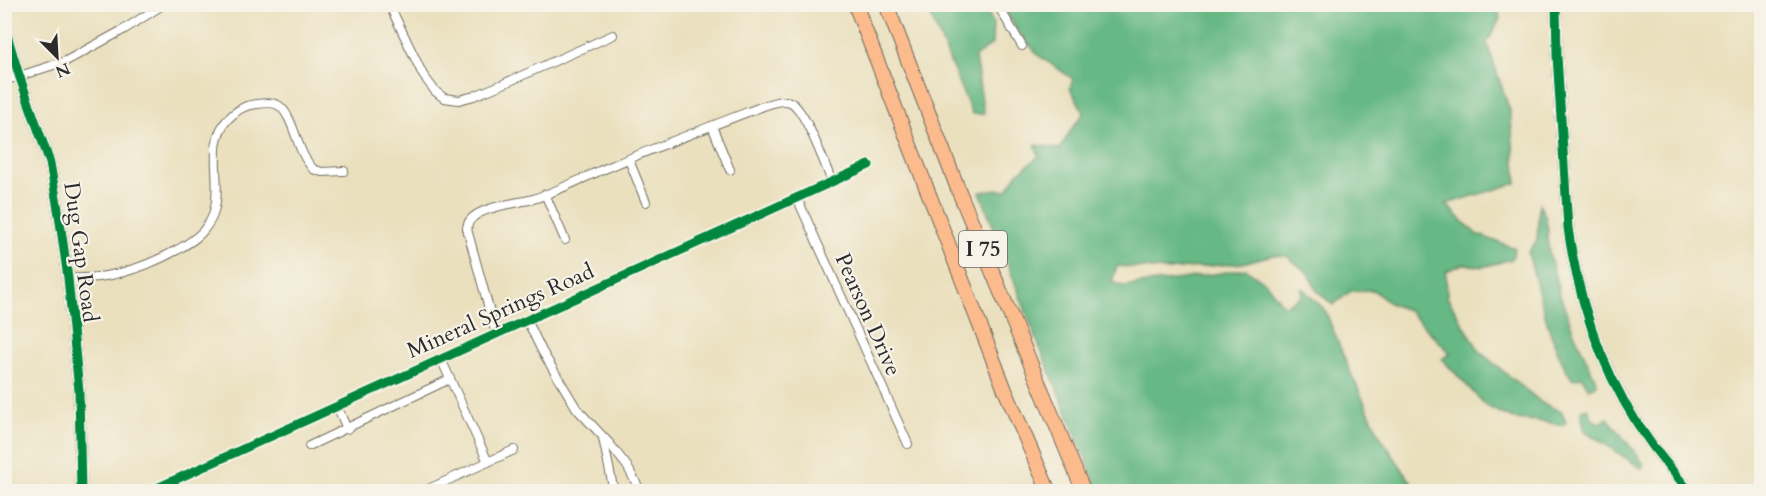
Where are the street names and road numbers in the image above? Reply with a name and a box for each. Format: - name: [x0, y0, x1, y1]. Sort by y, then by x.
- street label: Dug Gap Road: [56, 180, 106, 324]
- road number: I 75: [959, 231, 1007, 267]
- street label: Pearson Drive: [828, 248, 909, 381]
- street label: Mineral Springs Road: [402, 256, 599, 366]

